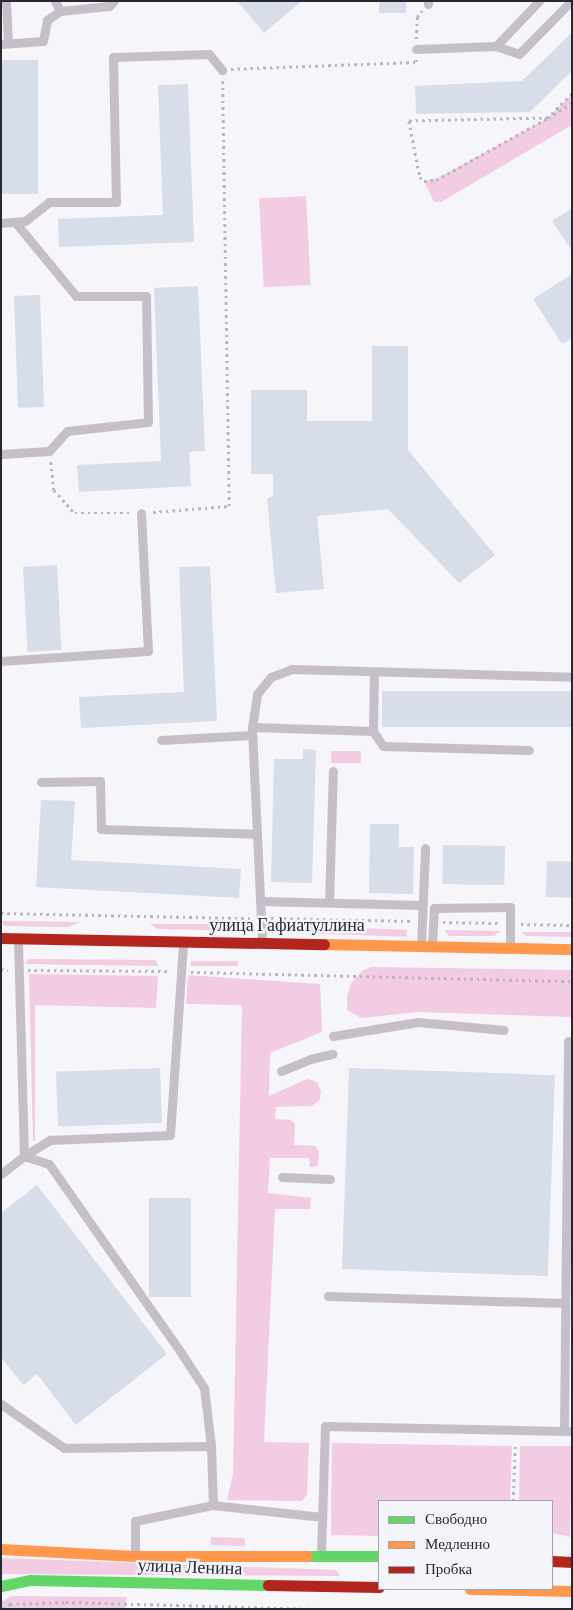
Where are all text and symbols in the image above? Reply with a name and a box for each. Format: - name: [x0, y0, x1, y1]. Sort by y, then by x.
- street label: улица Гафиатуллина: [209, 914, 365, 936]
- legend: [378, 1500, 553, 1590]
- text: Свободно: [425, 1511, 487, 1527]
- text: Медленно: [425, 1536, 490, 1552]
- street label: улица Ленина: [137, 1554, 243, 1580]
- text: Пробка: [425, 1561, 472, 1577]

